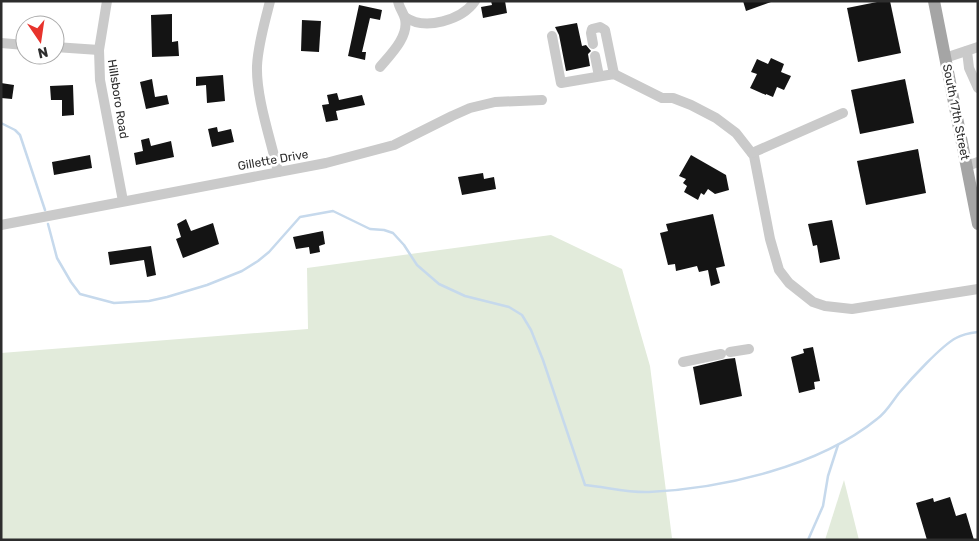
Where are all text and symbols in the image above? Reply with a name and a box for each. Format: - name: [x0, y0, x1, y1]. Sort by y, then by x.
- north arrow: [15, 15, 65, 65]
- text: N: [36, 43, 50, 62]
- street label: Hillsboro Road: [105, 58, 131, 140]
- street label: South 17th Street: [940, 63, 972, 161]
- street label: Gillette Drive: [237, 147, 310, 173]

